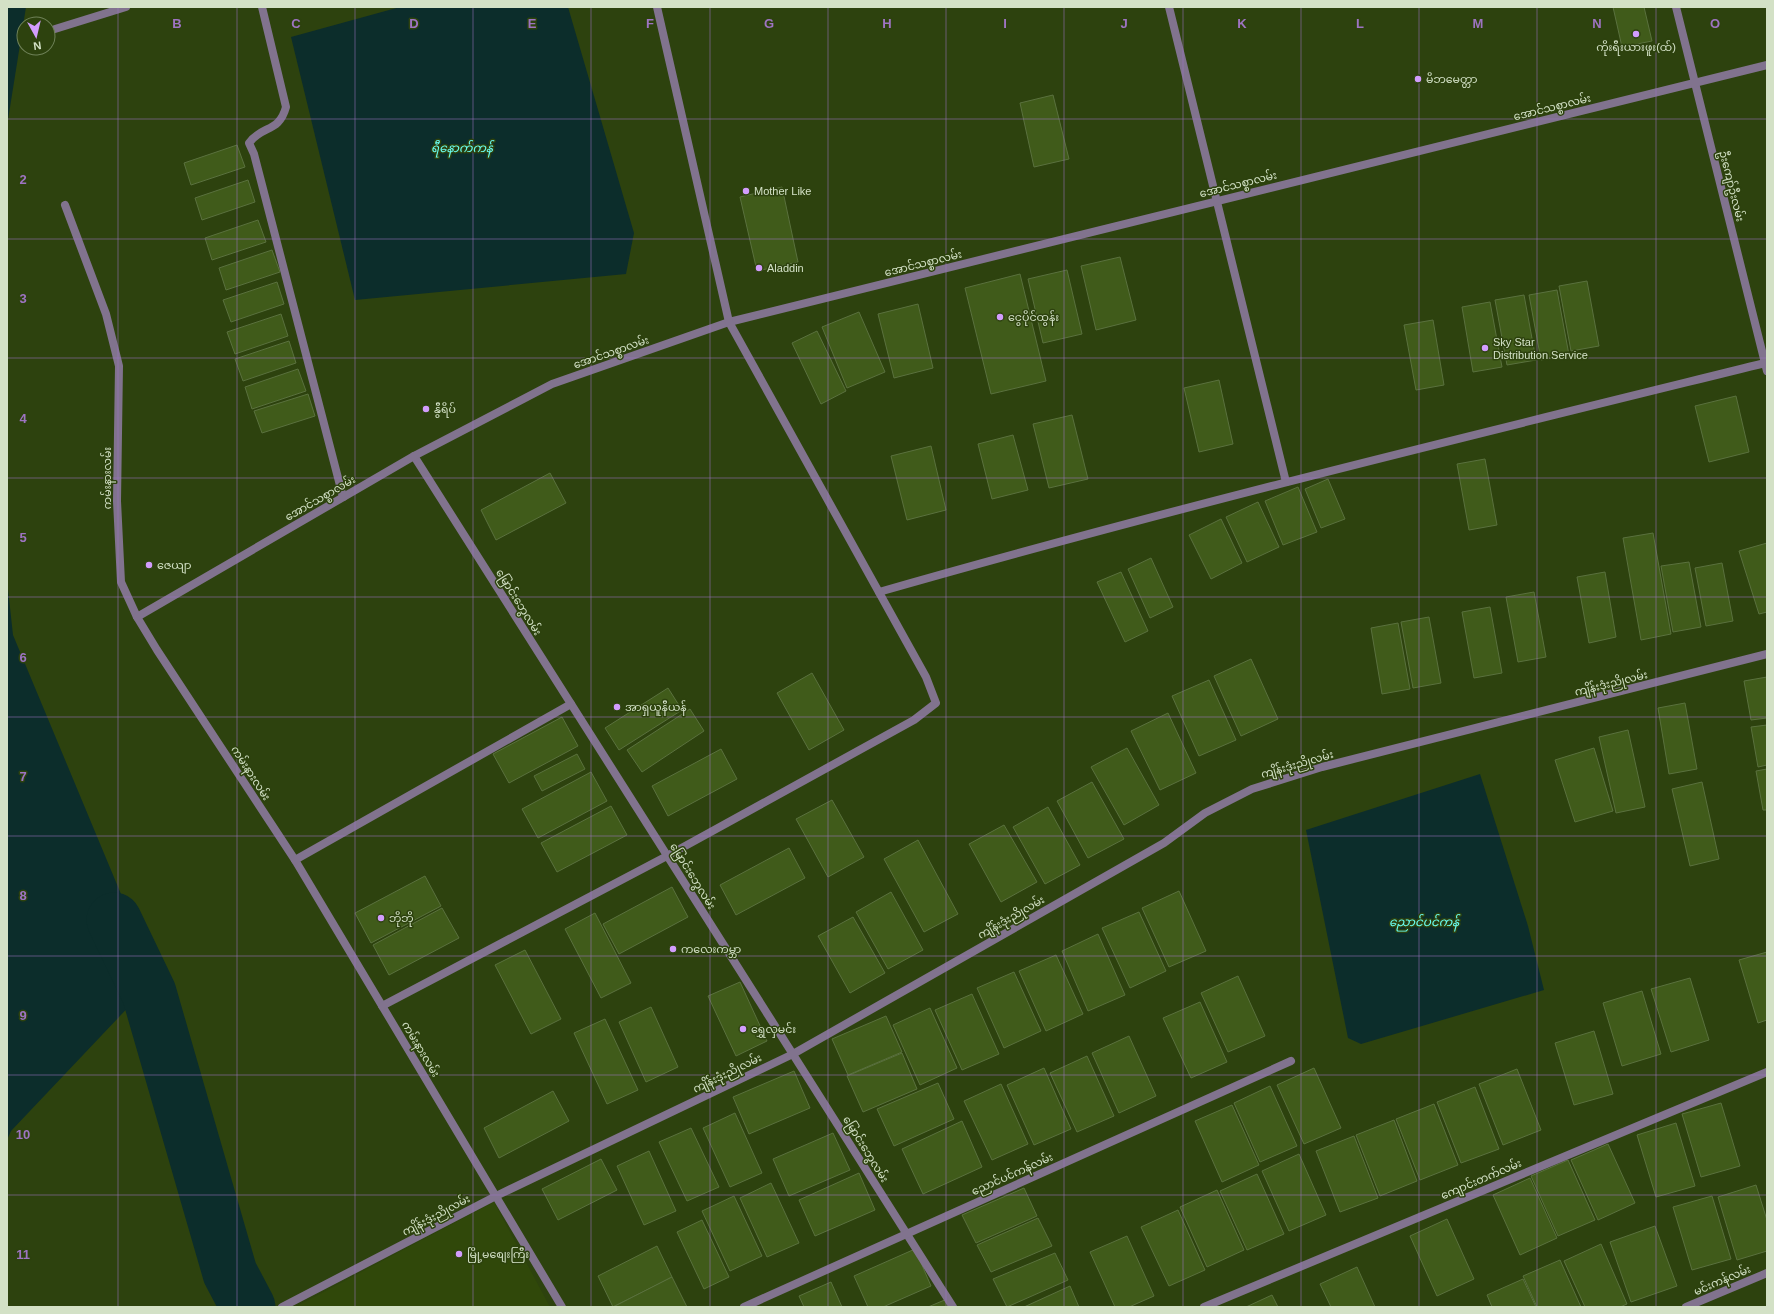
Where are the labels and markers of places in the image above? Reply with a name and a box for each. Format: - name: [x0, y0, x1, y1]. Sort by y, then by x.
- marker: ကိုးရီးယားဖူး(ထ်): [1631, 29, 1641, 39]
- place label: ကိုးရီးယားဖူး(ထ်): [1596, 40, 1676, 56]
- place label: မိဘမေတ္တာ: [1426, 72, 1477, 88]
- marker: မိဘမေတ္တာ: [1413, 74, 1423, 84]
- place label: Mother Like: [754, 185, 811, 197]
- marker: Mother Like: [741, 186, 751, 196]
- place label: Aladdin: [767, 262, 804, 274]
- marker: Aladdin: [754, 263, 764, 273]
- place label: ငွေပိုင်ထွန်း: [1008, 310, 1059, 326]
- marker: ငွေပိုင်ထွန်း: [995, 312, 1005, 322]
- place label: Sky Star Distribution Service: [1493, 336, 1588, 361]
- marker: Sky Star Distribution Service: [1480, 343, 1490, 353]
- place label: နွီရိပ်: [434, 402, 456, 418]
- marker: နွီရိပ်: [421, 404, 431, 414]
- place label: ဇေယျာ: [157, 559, 192, 574]
- marker: ဇေယျာ: [144, 560, 154, 570]
- place label: အာရှယူနီယန်: [625, 700, 687, 716]
- marker: အာရှယူနီယန်: [612, 702, 622, 712]
- place label: ဘိုဘို: [389, 911, 414, 927]
- marker: ဘိုဘို: [376, 913, 386, 923]
- place label: ကလေးကမ္ဘာ: [681, 943, 741, 958]
- marker: ကလေးကမ္ဘာ: [668, 944, 678, 954]
- place label: ရွှေလှမင်း: [751, 1022, 796, 1038]
- marker: ရွှေလှမင်း: [738, 1024, 748, 1034]
- place label: မြို့မစျေးကြီး: [467, 1247, 529, 1263]
- marker: မြို့မစျေးကြီး: [454, 1249, 464, 1259]

